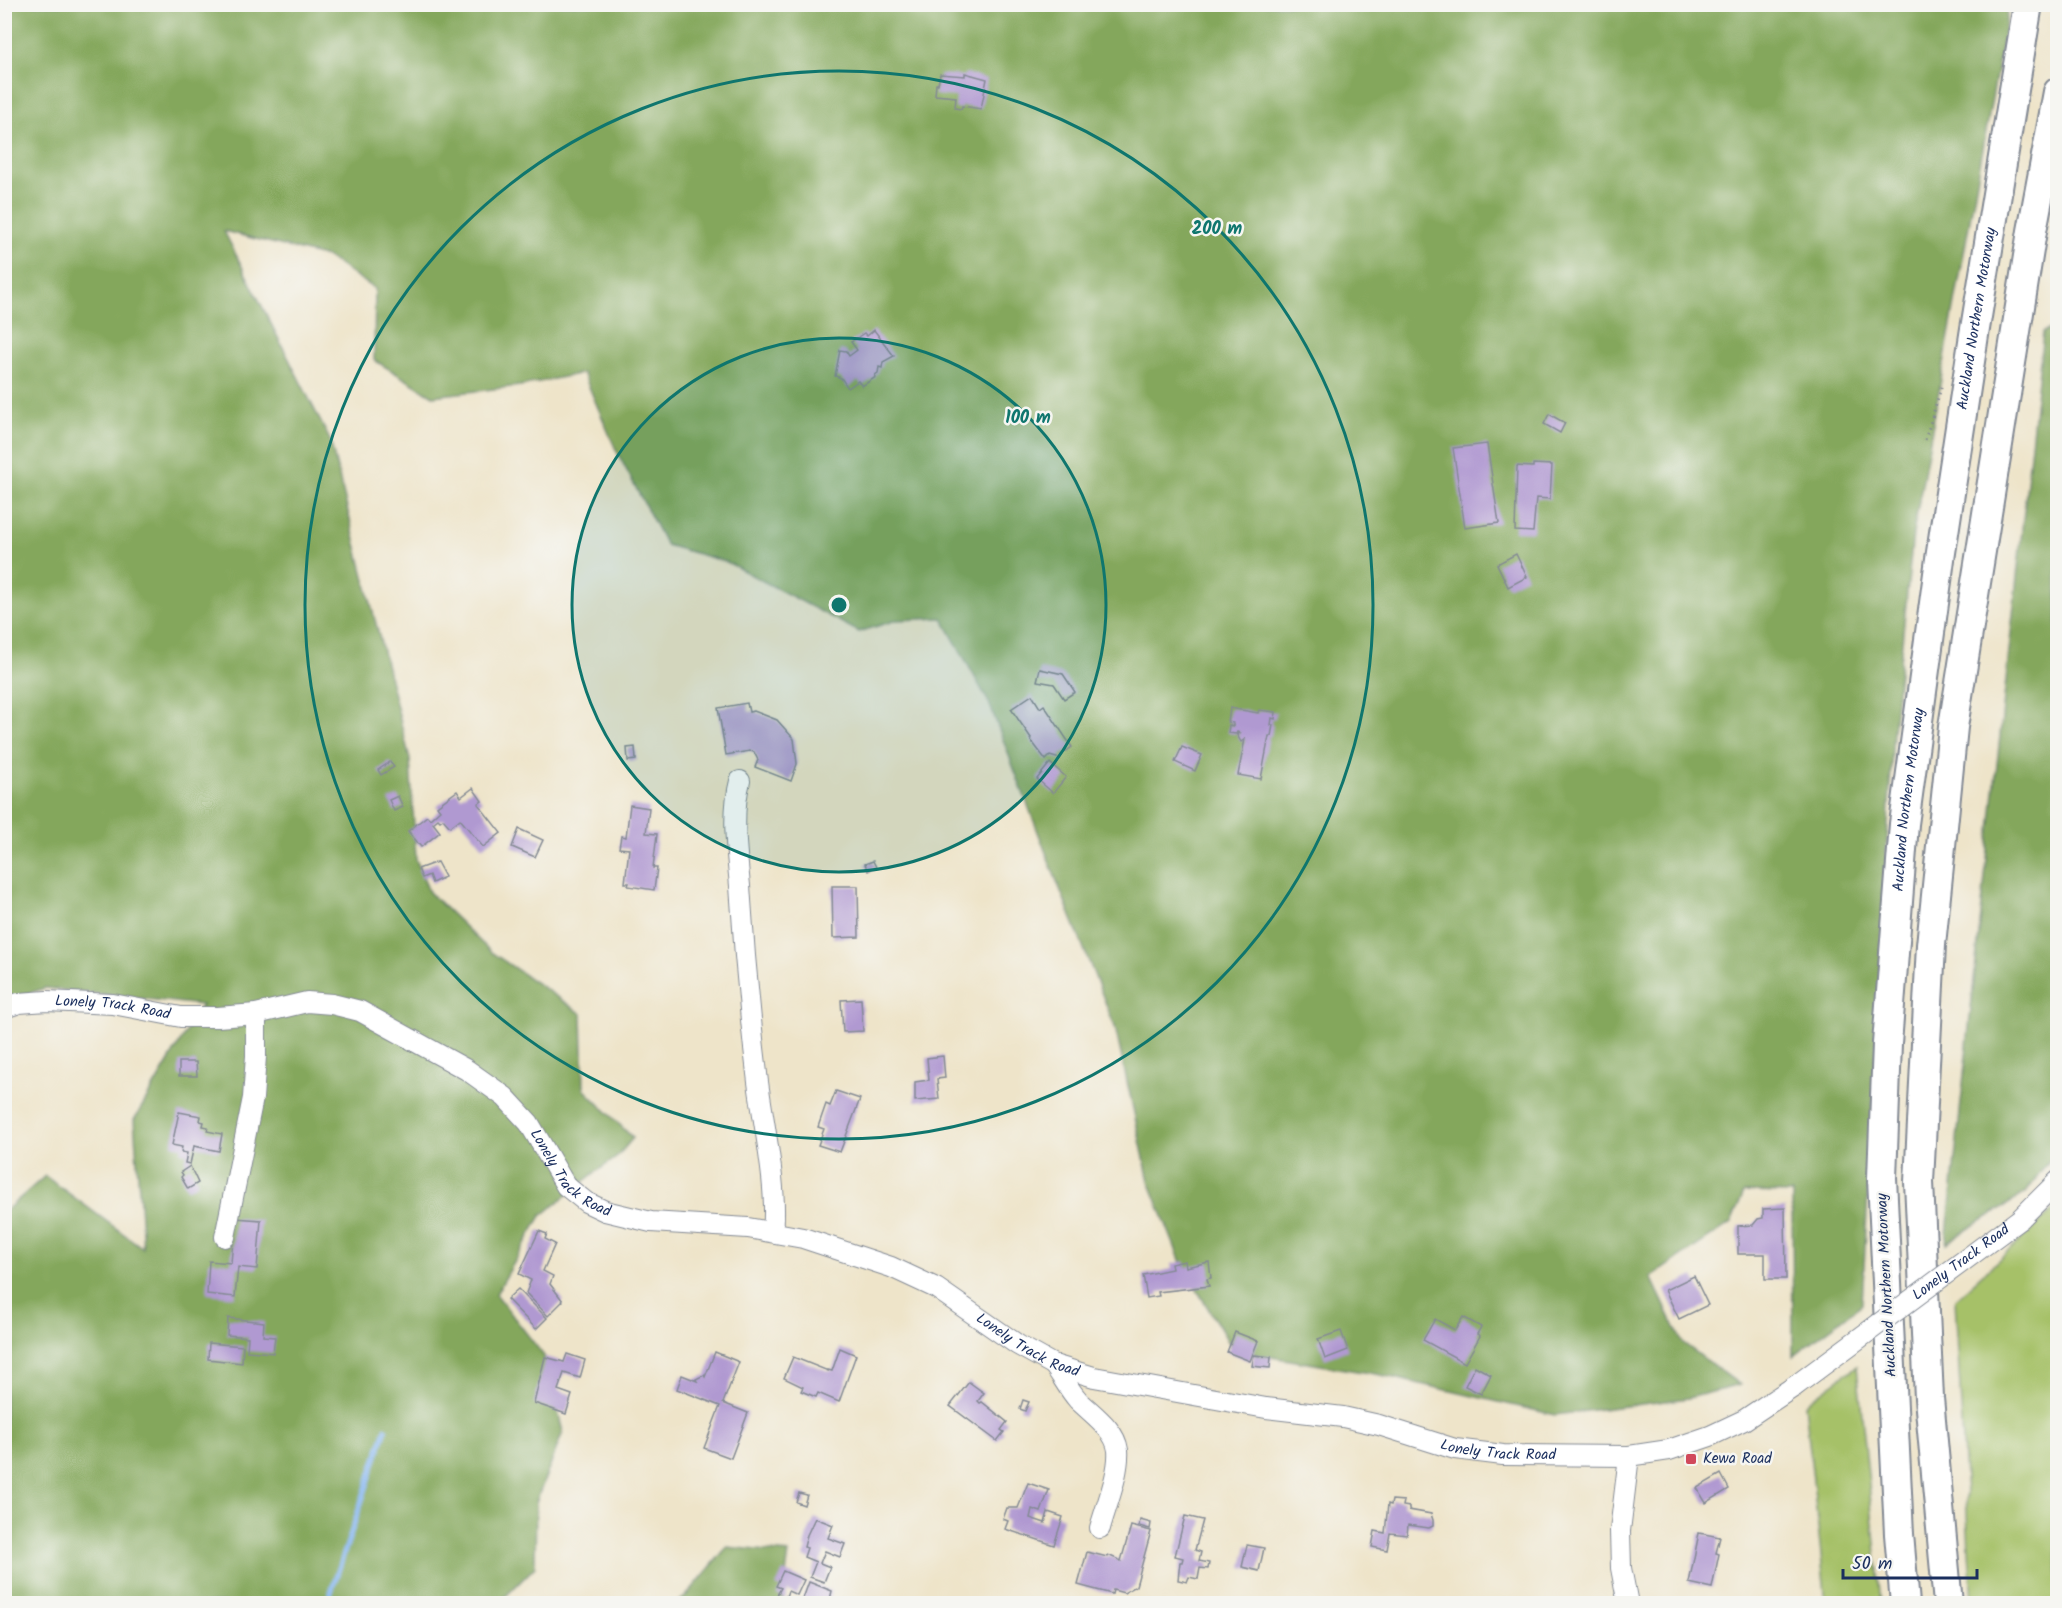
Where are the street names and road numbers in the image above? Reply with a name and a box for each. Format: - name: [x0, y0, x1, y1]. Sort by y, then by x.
- street label: Auckland Northern Motorway: [1951, 225, 2004, 411]
- street label: Auckland Northern Motorway: [1887, 706, 1932, 892]
- street label: Lonely Track Road: [54, 989, 173, 1027]
- street label: Lonely Track Road: [523, 1125, 614, 1224]
- street label: Auckland Northern Motorway: [1870, 1191, 1904, 1378]
- street label: Lonely Track Road: [1907, 1218, 2016, 1307]
- street label: Lonely Track Road: [971, 1307, 1083, 1384]
- street label: Lonely Track Road: [1437, 1433, 1557, 1467]

